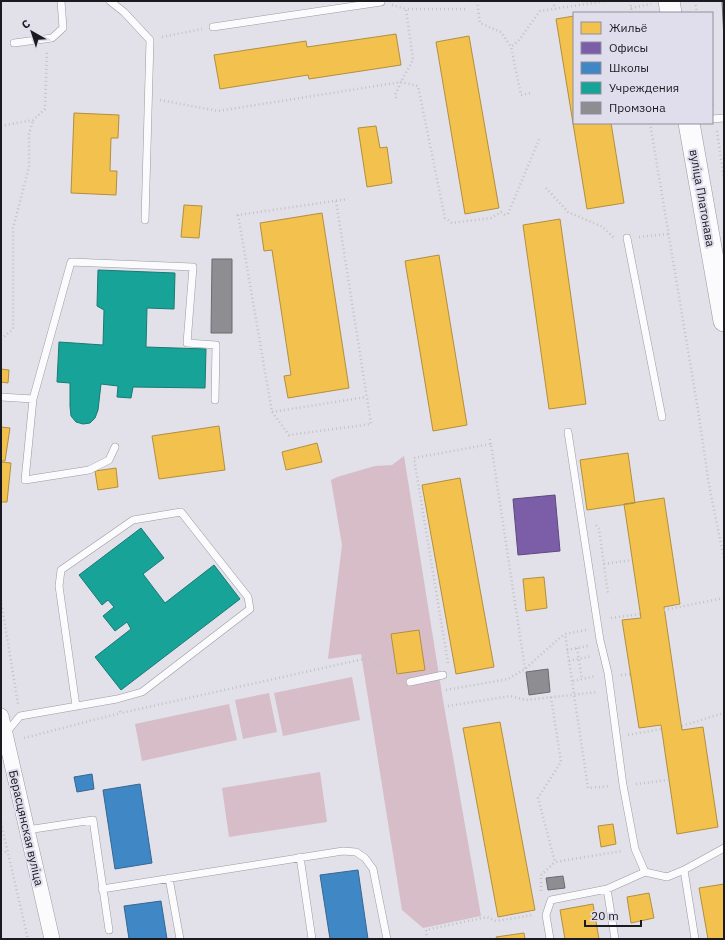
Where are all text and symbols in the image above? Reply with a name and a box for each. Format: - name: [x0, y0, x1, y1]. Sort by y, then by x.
- north arrow: [12, 12, 52, 52]
- legend: [573, 12, 713, 124]
- text: С: [19, 17, 33, 32]
- text: Жильё: [609, 20, 648, 35]
- text: Офисы: [609, 40, 648, 55]
- text: Школы: [609, 60, 649, 75]
- text: Учреждения: [609, 80, 679, 95]
- text: Промзона: [609, 100, 666, 115]
- street label: вуліца Платонава: [687, 148, 719, 248]
- street label: Берасцянская вуліца: [6, 769, 47, 888]
- scale bar: [585, 902, 641, 928]
- text: 20 m: [591, 908, 619, 923]

